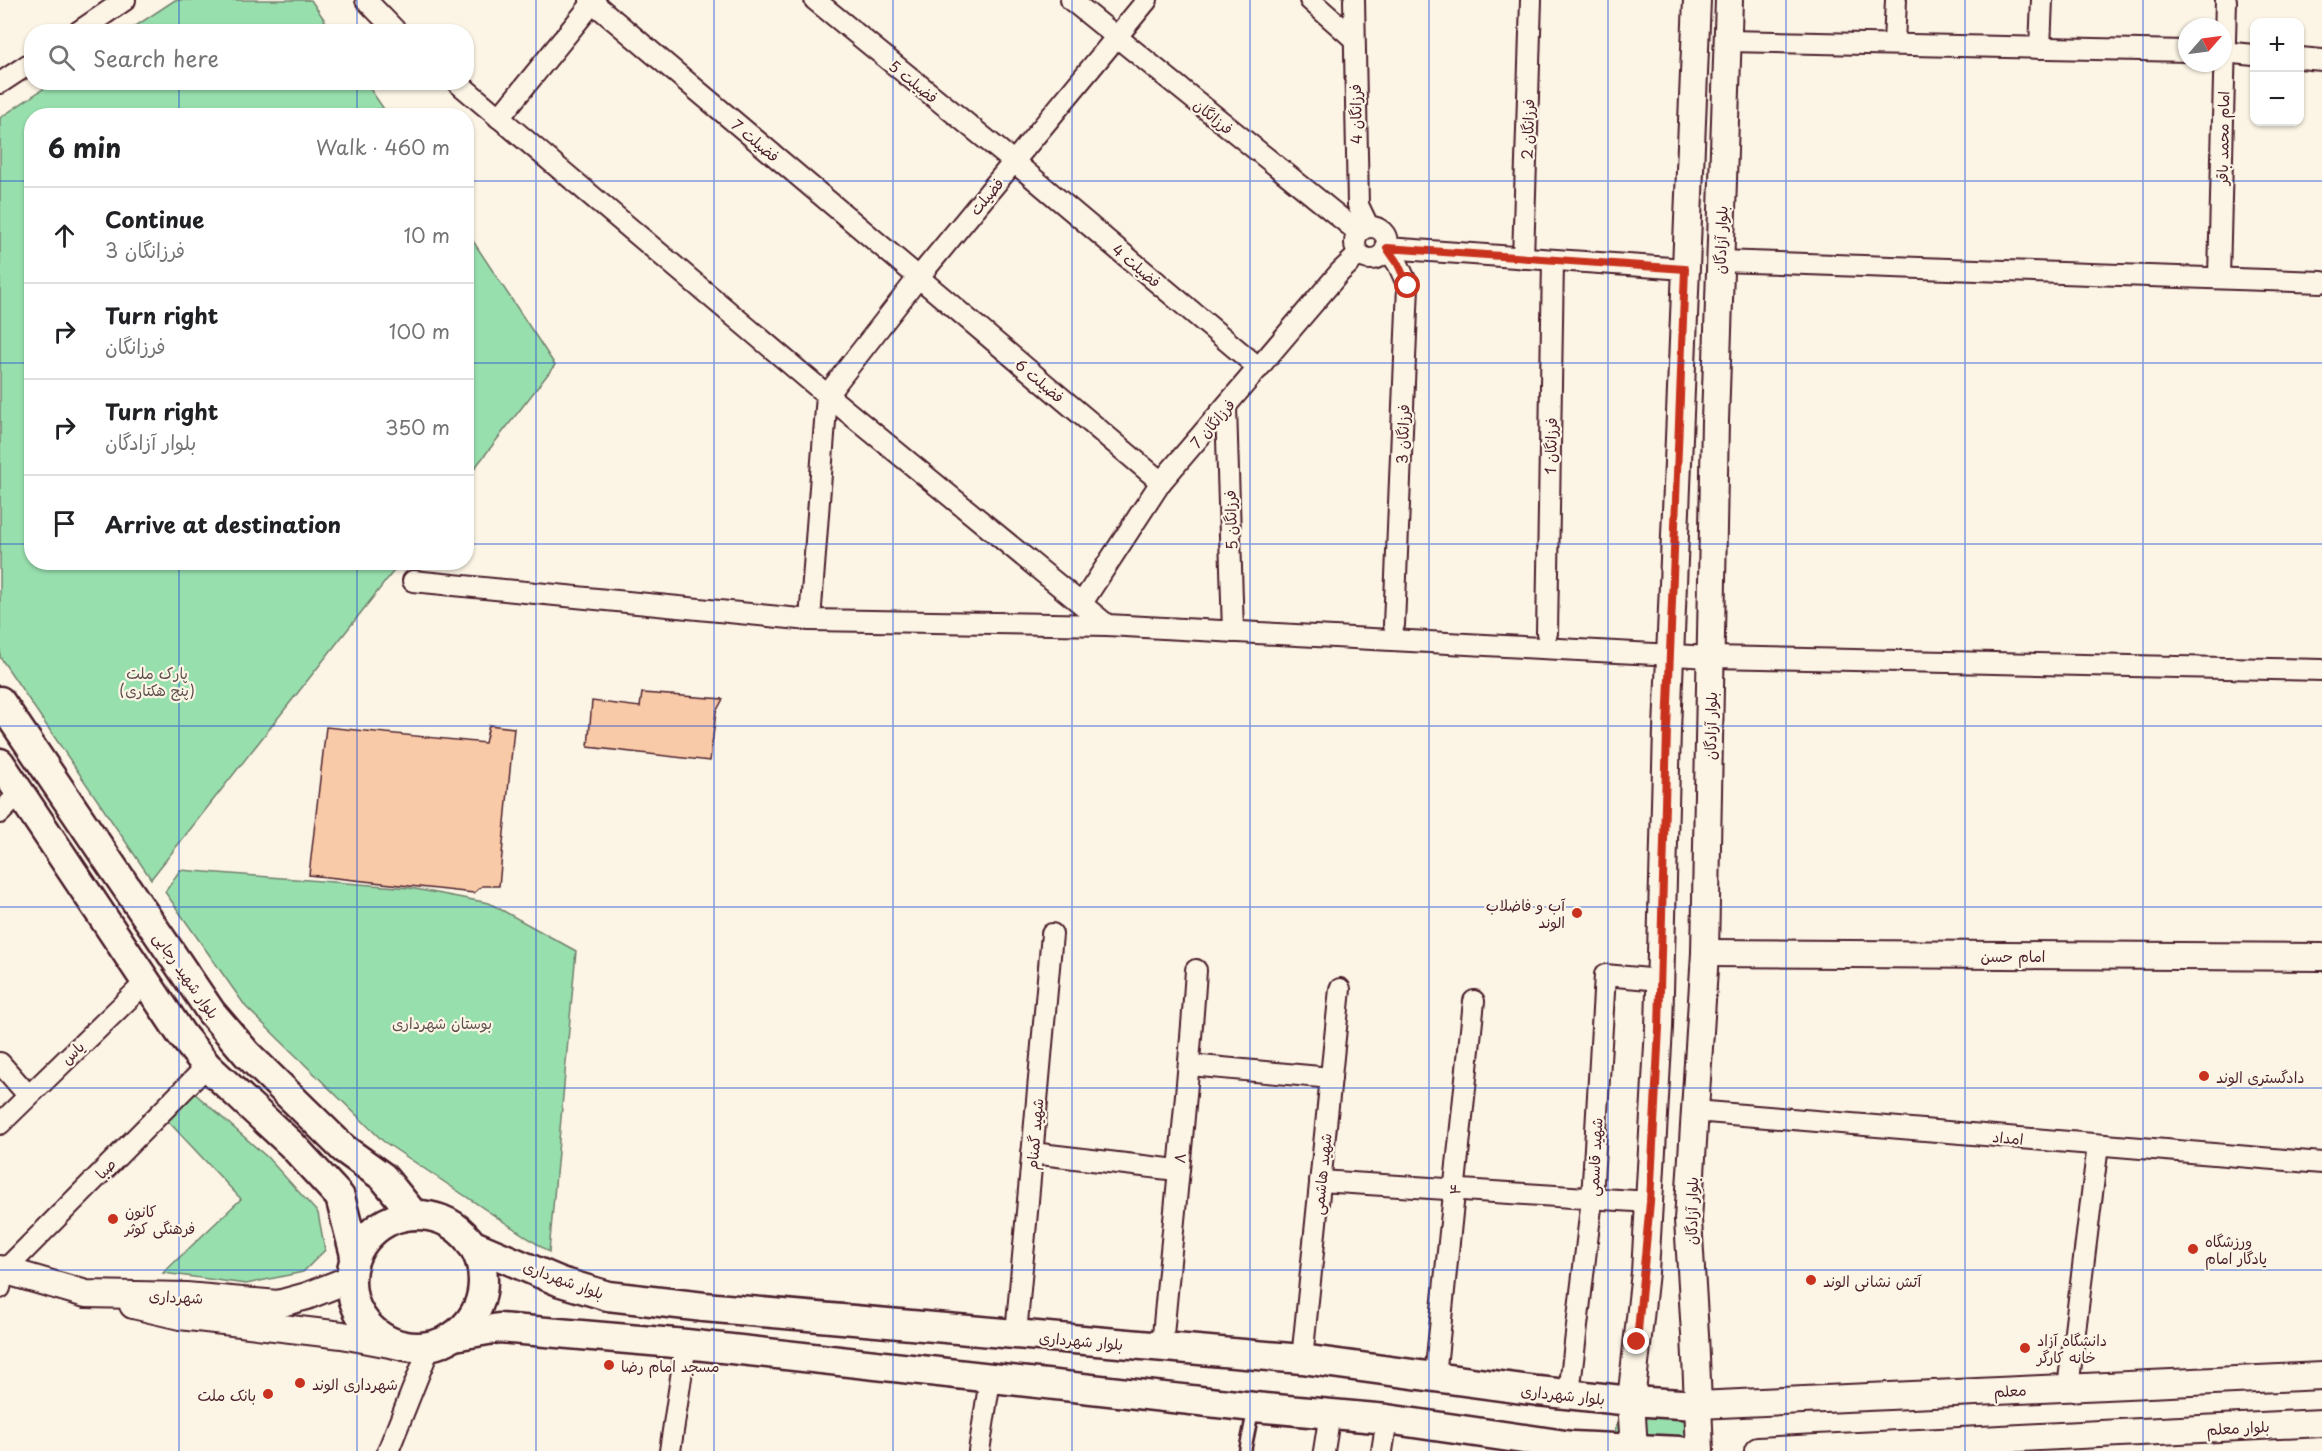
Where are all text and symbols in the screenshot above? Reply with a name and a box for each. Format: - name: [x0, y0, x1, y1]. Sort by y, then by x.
- north arrow: [2178, 18, 2232, 72]
- map controls: [2250, 18, 2304, 126]
- button: +: [2250, 18, 2304, 72]
- search box: [24, 24, 474, 90]
- icon: search: [45, 41, 78, 74]
- text: Search here: [93, 41, 219, 74]
- street label: فضیلت 5: [884, 54, 944, 108]
- button: −: [2250, 72, 2304, 126]
- street label: فرزانگان 4: [1343, 84, 1367, 144]
- street label: امام محمد باقر: [2210, 91, 2235, 187]
- street label: فرزانگان: [1189, 93, 1239, 139]
- street label: فرزانگان 2: [1514, 98, 1540, 160]
- street label: فضیلت 7: [727, 113, 785, 167]
- text: 6 min: [48, 128, 121, 167]
- text: Walk · 460 m: [316, 132, 450, 162]
- street label: فضیلت: [963, 172, 1009, 220]
- text: Continue: [105, 202, 204, 235]
- street label: بلوار آزادگان: [1707, 205, 1733, 275]
- icon: ahead: [48, 219, 81, 252]
- text: 10 m: [403, 220, 450, 250]
- text: فرزانگان 3: [105, 235, 185, 265]
- street label: فضیلت 4: [1107, 238, 1167, 292]
- route start: [1394, 272, 1420, 298]
- text: Turn right: [105, 298, 218, 331]
- icon: right: [48, 315, 81, 348]
- text: 100 m: [389, 316, 450, 346]
- text: فرزانگان: [105, 331, 165, 361]
- street label: فضیلت 6: [1010, 352, 1070, 408]
- street label: فرزانگان 7: [1184, 393, 1240, 453]
- text: Turn right: [105, 394, 218, 427]
- street label: فرزانگان 3: [1389, 404, 1415, 464]
- icon: right: [48, 411, 81, 444]
- text: 350 m: [385, 412, 450, 442]
- street label: فرزانگان 1: [1538, 417, 1562, 475]
- text: بلوار آزادگان: [105, 427, 196, 457]
- street label: فرزانگان 5: [1217, 490, 1243, 550]
- icon: arrive: [48, 507, 81, 540]
- text: Arrive at destination: [105, 507, 341, 540]
- park label: پارک ملت (پنج هکتاری): [119, 661, 195, 701]
- street label: بلوار آزادگان: [1698, 692, 1722, 760]
- place label: آب و فاضلاب الوند: [1486, 893, 1566, 933]
- marker: آب و فاضلاب الوند: [1570, 906, 1584, 920]
- street label: بلوار شهید رجایی: [149, 927, 225, 1023]
- street label: امام حسن: [1981, 944, 2045, 968]
- park label: بوستان شهرداری: [392, 1011, 492, 1034]
- street label: یاس: [55, 1035, 89, 1069]
- place label: دادگستری الوند: [2216, 1065, 2305, 1088]
- marker: دادگستری الوند: [2197, 1069, 2211, 1083]
- street label: شهید گمنام: [1019, 1097, 1051, 1171]
- street label: شهید قاسمی: [1580, 1117, 1608, 1197]
- street label: امداد: [1992, 1124, 2024, 1150]
- street label: شهید هاشمی: [1305, 1132, 1337, 1216]
- street label: ۸: [1167, 1151, 1191, 1165]
- street label: صبا: [89, 1152, 121, 1184]
- street label: بلوار آزادگان: [1679, 1177, 1703, 1245]
- street label: ۴: [1442, 1182, 1466, 1196]
- place label: کانون فرهنگی کوثر: [123, 1199, 195, 1239]
- marker: کانون فرهنگی کوثر: [106, 1212, 120, 1226]
- place label: ورزشگاه یادگار امام: [2205, 1229, 2267, 1270]
- marker: ورزشگاه یادگار امام: [2186, 1242, 2200, 1256]
- street label: بلوار شهرداری: [520, 1254, 608, 1304]
- place label: آتش نشانی الوند: [1823, 1269, 1922, 1292]
- marker: آتش نشانی الوند: [1804, 1273, 1818, 1287]
- street label: شهرداری: [148, 1283, 204, 1309]
- street label: بلوار شهرداری: [1038, 1325, 1124, 1355]
- route end: [1623, 1328, 1649, 1354]
- place label: دانشگاه آزاد خانه کارگر: [2035, 1328, 2107, 1368]
- marker: دانشگاه آزاد خانه کارگر: [2018, 1341, 2032, 1355]
- place label: مسجد امام رضا: [621, 1354, 719, 1378]
- marker: مسجد امام رضا: [602, 1358, 616, 1372]
- place label: شهرداری الوند: [312, 1372, 398, 1395]
- marker: شهرداری الوند: [293, 1376, 307, 1390]
- street label: بلوار شهرداری: [1520, 1378, 1606, 1410]
- street label: معلم: [1993, 1378, 2027, 1404]
- place label: بانک ملت: [197, 1383, 256, 1406]
- marker: بانک ملت: [261, 1387, 275, 1401]
- street label: بلوار معلم: [2206, 1414, 2270, 1442]

